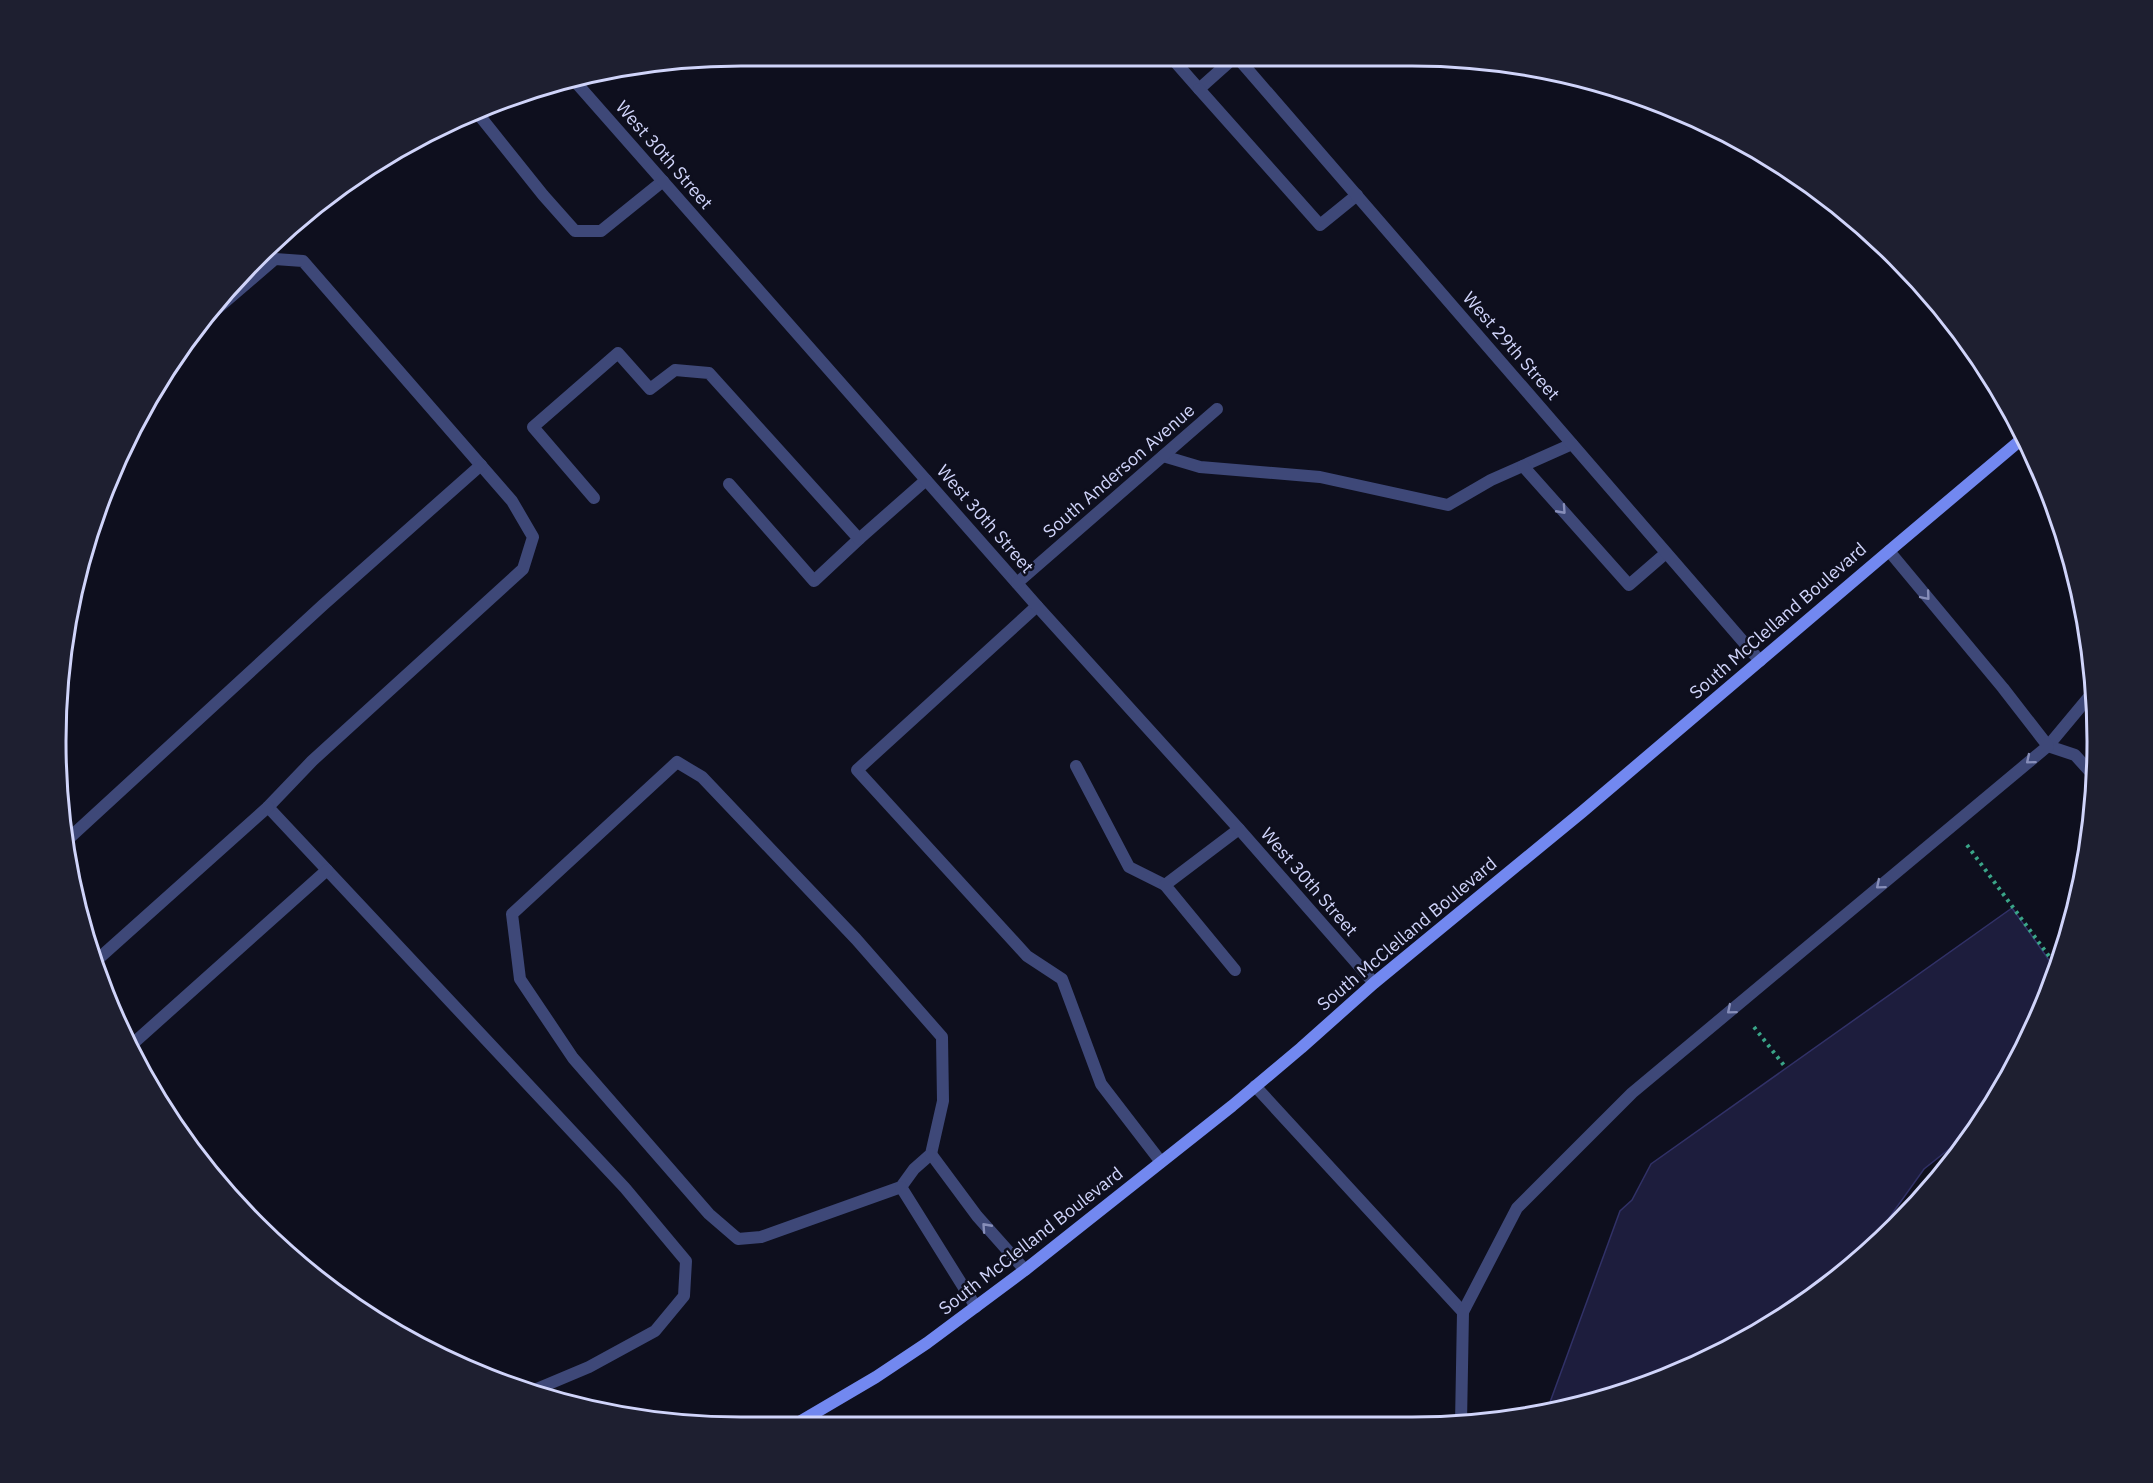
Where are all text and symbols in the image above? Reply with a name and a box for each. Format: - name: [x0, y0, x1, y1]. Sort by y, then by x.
- street label: West 30th Street: [611, 96, 718, 214]
- street label: West 29th Street: [1458, 287, 1565, 405]
- street label: South Anderson Avenue: [1038, 398, 1199, 543]
- street label: West 30th Street: [932, 460, 1039, 578]
- one-way arrow: [1555, 503, 1566, 513]
- street label: South McClelland Boulevard: [1684, 537, 1871, 704]
- one-way arrow: [1919, 589, 1930, 600]
- one-way arrow: [2026, 753, 2037, 764]
- street label: West 30th Street: [1256, 823, 1363, 941]
- street label: South McClelland Boulevard: [1312, 852, 1501, 1015]
- one-way arrow: [1876, 878, 1887, 889]
- one-way arrow: [1727, 1003, 1738, 1014]
- street label: South McClelland Boulevard: [934, 1162, 1127, 1320]
- one-way arrow: [982, 1223, 993, 1234]

